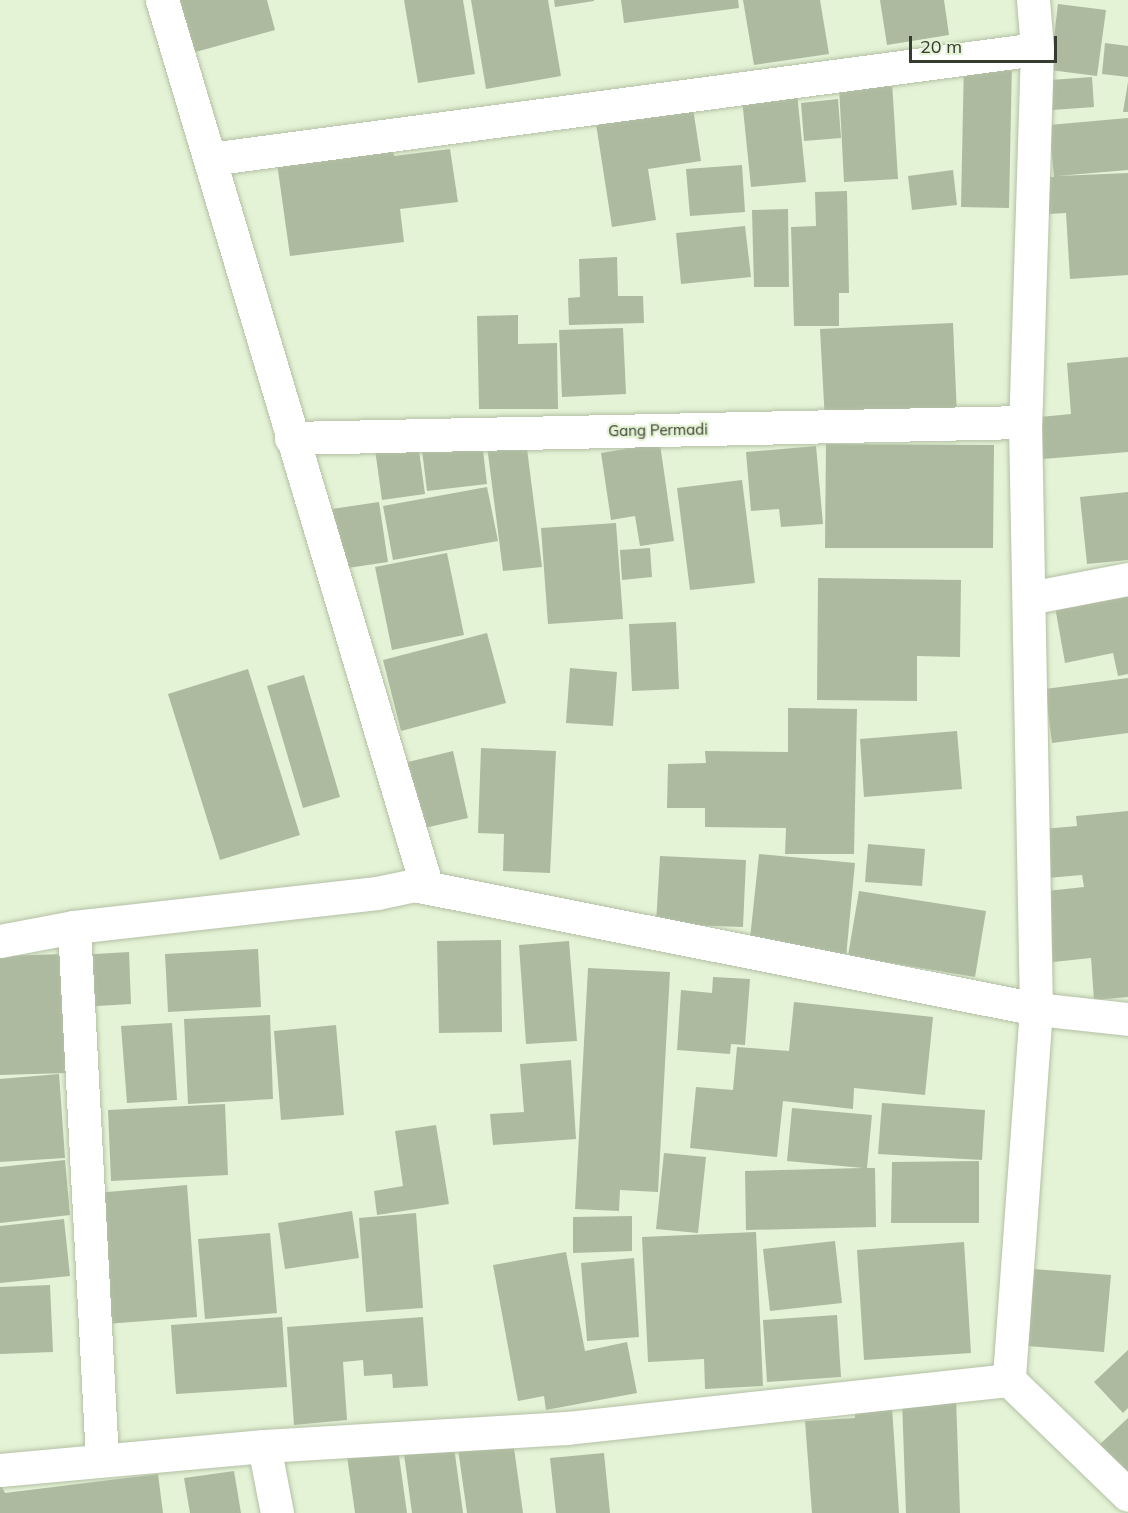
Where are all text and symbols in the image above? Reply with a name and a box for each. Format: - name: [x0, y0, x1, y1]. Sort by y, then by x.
- scale bar: [912, 24, 1060, 62]
- text: 20 m: [920, 35, 962, 58]
- street label: Gang Permadi: [608, 420, 708, 440]

